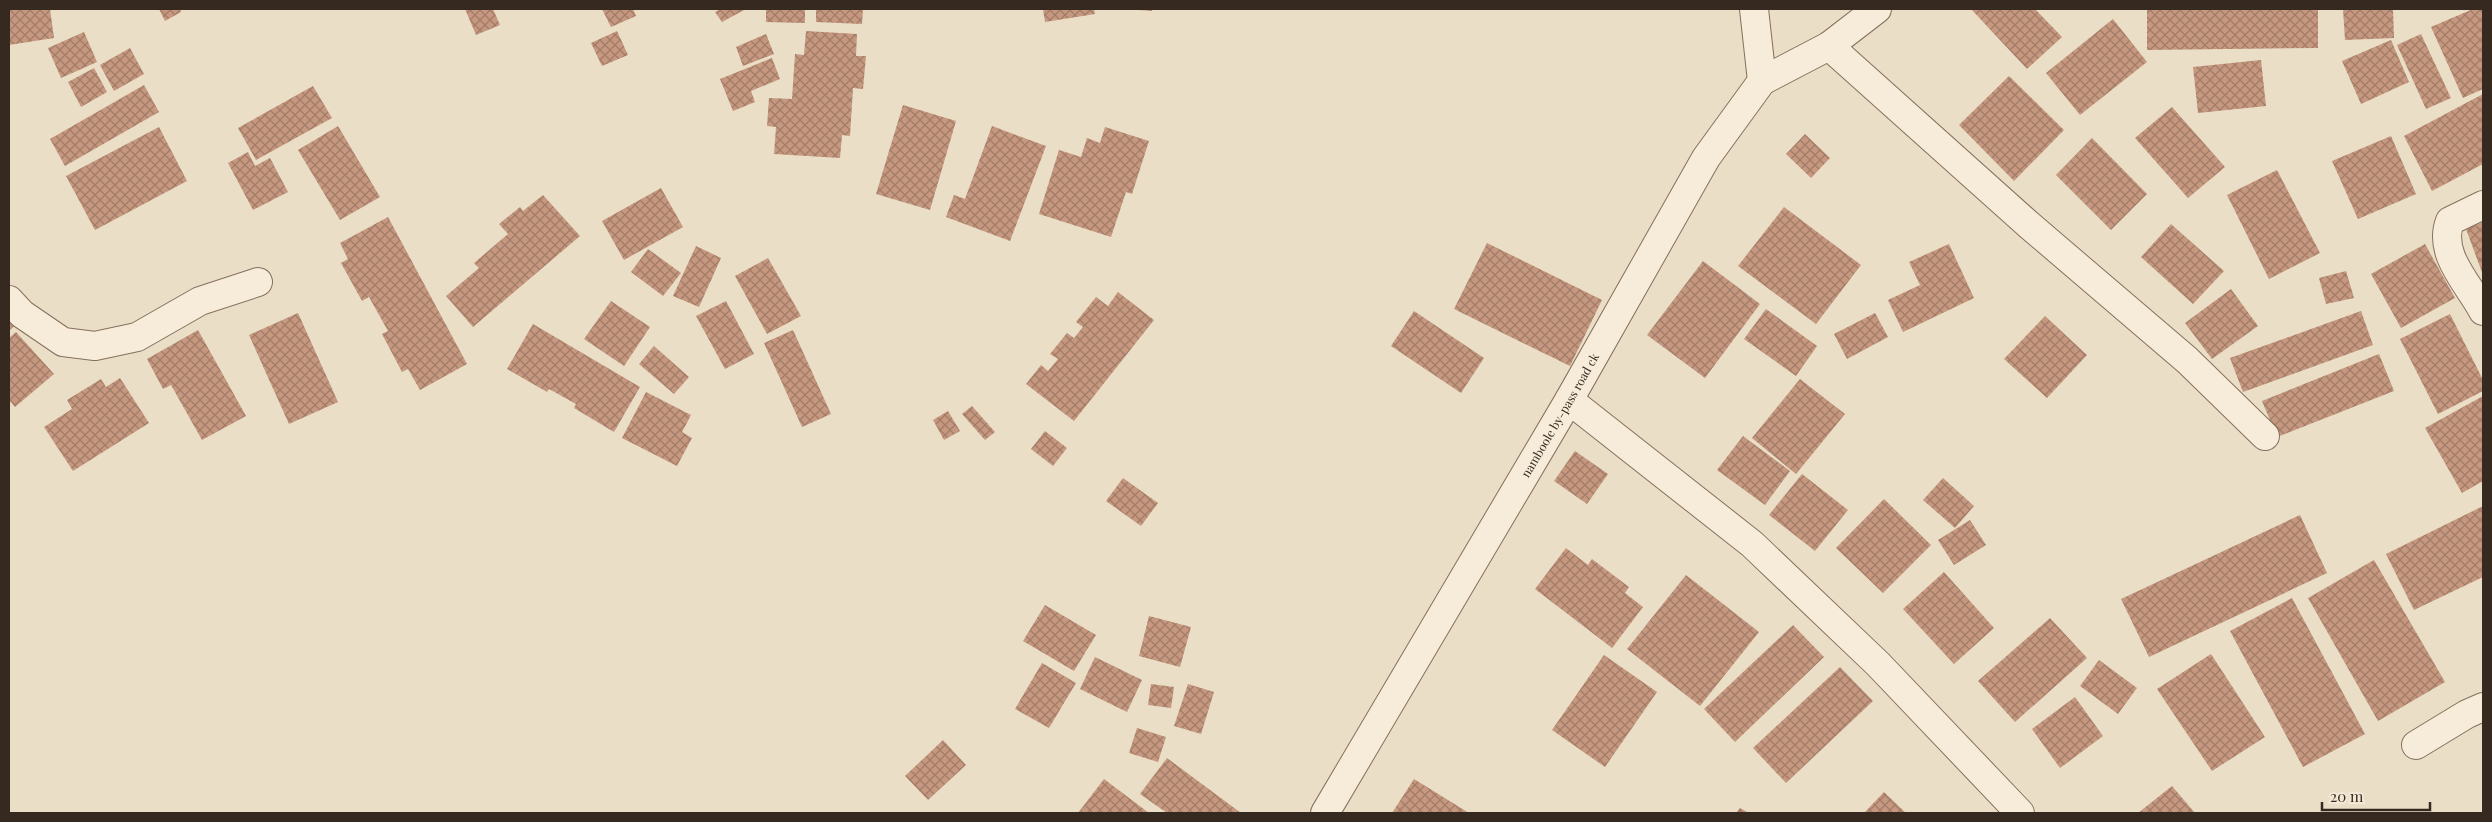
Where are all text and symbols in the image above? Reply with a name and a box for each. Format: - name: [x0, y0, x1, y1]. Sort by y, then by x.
- street label: namboole by-pass road ck: [1517, 350, 1602, 480]
- scale bar: [2322, 780, 2430, 812]
- text: 20 m: [2330, 786, 2364, 806]

